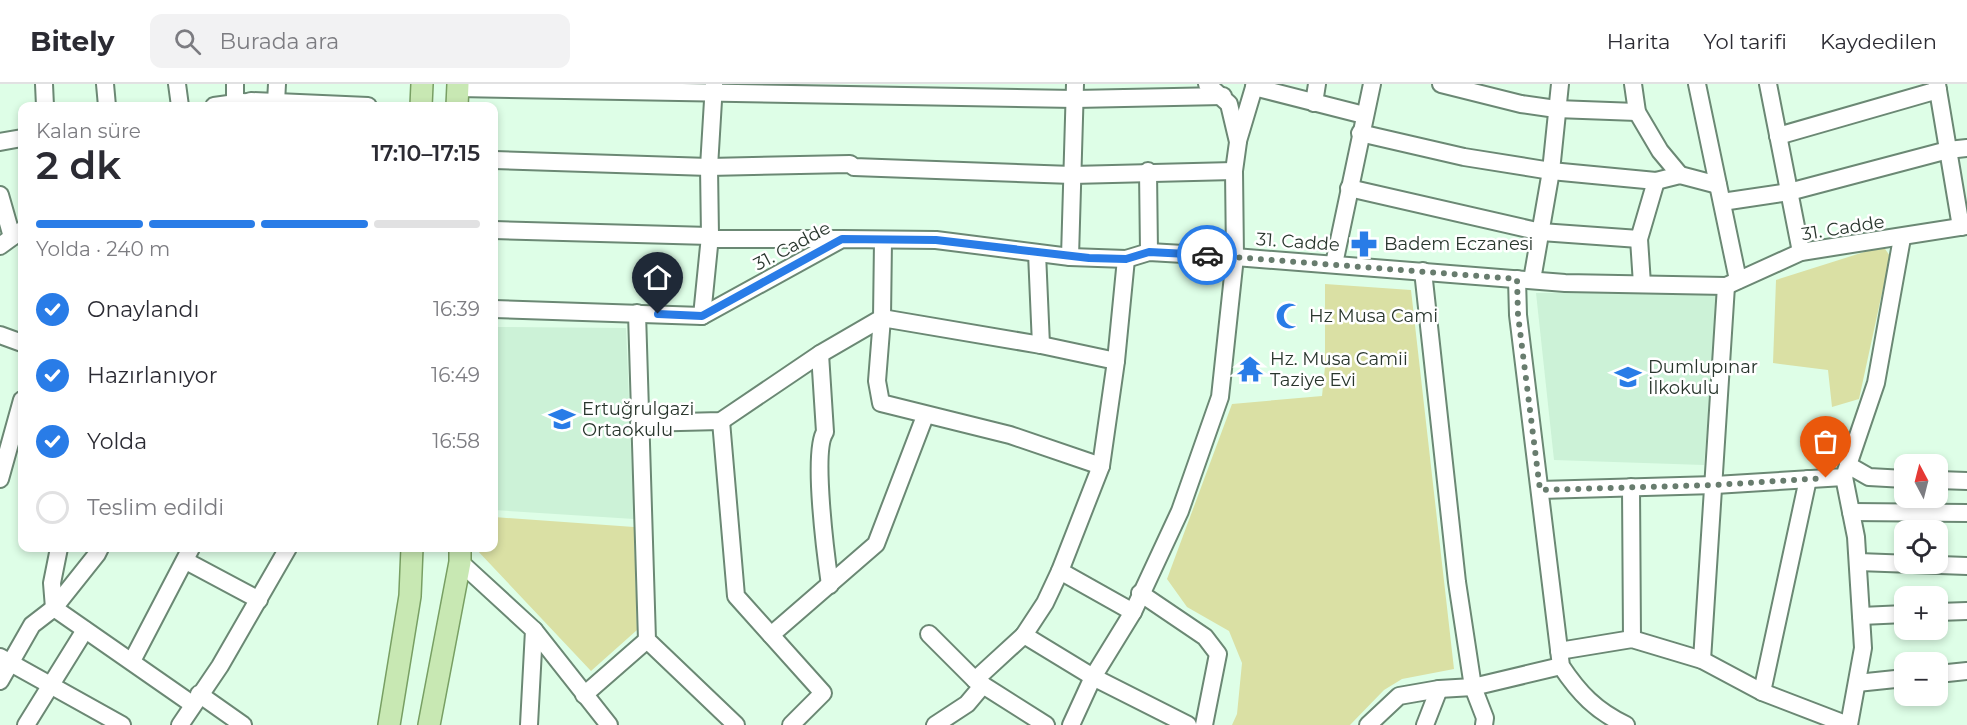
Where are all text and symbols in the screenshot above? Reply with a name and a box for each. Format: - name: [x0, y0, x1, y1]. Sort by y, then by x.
- search box: [150, 14, 570, 68]
- text: Bitely: [30, 24, 114, 58]
- icon: search: [171, 25, 204, 58]
- text: Burada ara: [219, 28, 339, 55]
- text: Harita: [1607, 29, 1670, 54]
- text: Yol tarifi: [1703, 29, 1787, 54]
- text: Kaydedilen: [1820, 29, 1937, 54]
- text: Kalan süre: [36, 119, 141, 143]
- text: 17:10–17:15: [372, 140, 480, 167]
- text: 2 dk: [36, 141, 121, 189]
- street label: 31. Cadde: [1800, 211, 1886, 245]
- street label: 31. Cadde: [750, 217, 834, 275]
- courier: [1177, 225, 1237, 285]
- street label: 31. Cadde: [1255, 228, 1341, 256]
- pharmacy icon: Badem Eczanesi: [1349, 229, 1379, 259]
- place label: Badem Eczanesi: [1384, 233, 1533, 255]
- text: Yolda · 240 m: [36, 237, 170, 261]
- icon: car: [1191, 239, 1224, 272]
- pin: [632, 252, 683, 314]
- icon: home: [641, 261, 674, 294]
- icon: check: [36, 293, 69, 326]
- text: Onaylandı: [87, 296, 199, 323]
- text: 16:39: [433, 297, 480, 321]
- mosque icon: Hz Musa Cami: [1274, 301, 1304, 331]
- place label: Hz Musa Cami: [1309, 305, 1438, 327]
- place label: Hz. Musa Camii Taziye Evi: [1270, 348, 1408, 391]
- temple icon: Hz. Musa Camii Taziye Evi: [1235, 354, 1265, 384]
- place label: Dumlupınar İlkokulu: [1648, 356, 1758, 399]
- icon: check: [36, 359, 69, 392]
- text: Hazırlanıyor: [87, 362, 217, 389]
- school or university icon: Dumlupınar İlkokulu: [1613, 362, 1643, 392]
- text: 16:49: [431, 363, 480, 387]
- place label: Ertuğrulgazi Ortaokulu: [582, 398, 694, 441]
- school or university icon: Ertuğrulgazi Ortaokulu: [547, 404, 577, 434]
- pin: [1800, 416, 1851, 478]
- icon: check: [36, 425, 69, 458]
- icon: bag: [1809, 425, 1842, 458]
- text: Yolda: [87, 428, 147, 455]
- text: 16:58: [432, 429, 480, 453]
- north arrow: [1894, 454, 1948, 508]
- map controls: [1894, 454, 1948, 706]
- text: Teslim edildi: [87, 494, 224, 521]
- button: locate: [1894, 520, 1948, 574]
- button: +: [1894, 586, 1948, 640]
- button: −: [1894, 652, 1948, 706]

